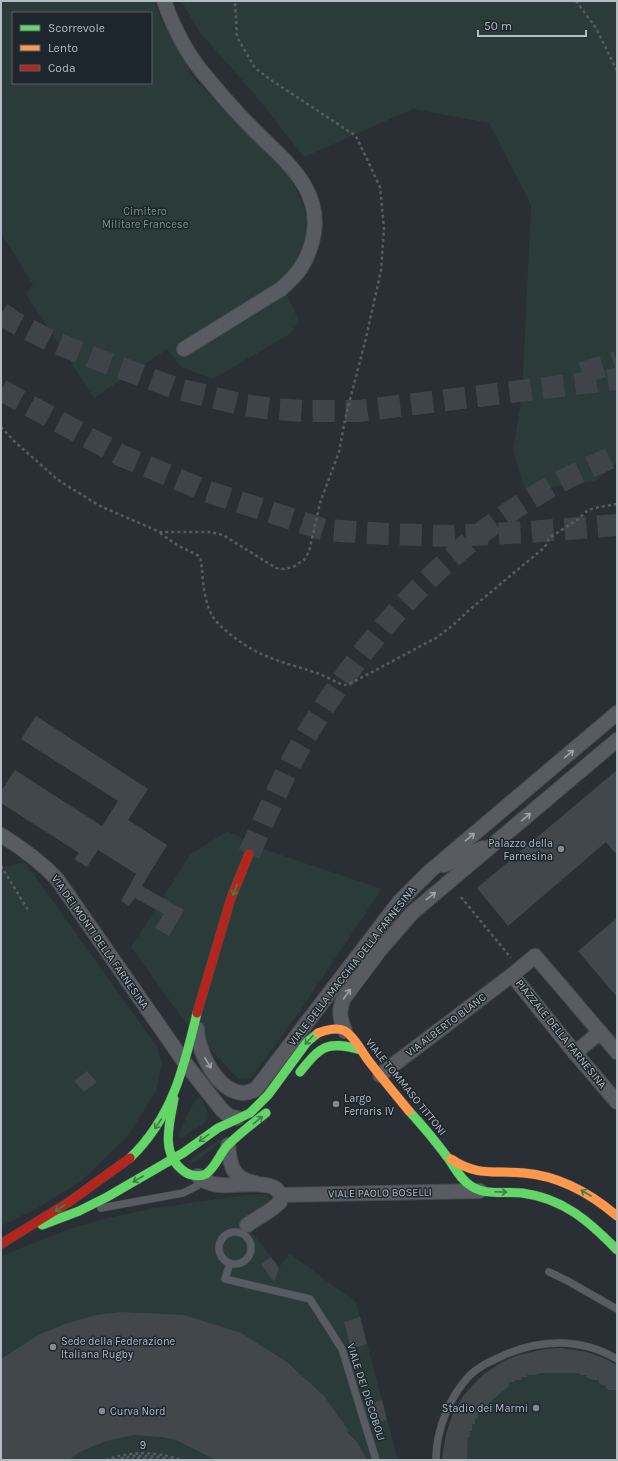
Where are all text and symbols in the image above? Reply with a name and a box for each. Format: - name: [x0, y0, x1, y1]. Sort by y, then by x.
- legend: [12, 12, 152, 84]
- scale bar: [478, 12, 586, 38]
- text: 50 m: [484, 19, 512, 33]
- text: Scorrevole: [48, 21, 105, 35]
- text: Lento: [48, 41, 78, 55]
- text: Coda: [48, 61, 76, 75]
- park label: Cimitero Militare Francese: [102, 205, 189, 231]
- one-way arrow: [564, 749, 575, 758]
- one-way arrow: [521, 812, 532, 821]
- one-way arrow: [464, 833, 475, 842]
- place label: Palazzo della Farnesina: [488, 837, 553, 863]
- marker: Palazzo della Farnesina: [556, 844, 566, 854]
- street label: VIA DEI MONTI DELLA FARNESINA: [49, 872, 152, 1012]
- one-way arrow: [230, 883, 238, 895]
- street label: VIALE DELLA MACCHIA DELLA FARNESINA: [286, 883, 419, 1048]
- one-way arrow: [426, 892, 437, 900]
- street label: PIAZZALE DELLA FARNESINA: [513, 977, 610, 1092]
- one-way arrow: [343, 989, 351, 1000]
- street label: VIA ALBERTO BLANC: [403, 990, 489, 1059]
- one-way arrow: [305, 1035, 314, 1045]
- street label: VIALE TOMMASO TITTONI: [363, 1036, 449, 1138]
- one-way arrow: [203, 1058, 212, 1069]
- place label: Largo Ferraris IV: [344, 1092, 394, 1118]
- marker: Largo Ferraris IV: [331, 1099, 341, 1109]
- one-way arrow: [253, 1116, 263, 1125]
- one-way arrow: [154, 1118, 162, 1129]
- one-way arrow: [198, 1134, 209, 1142]
- one-way arrow: [132, 1176, 144, 1184]
- street label: VIALE PAOLO BOSELLI: [328, 1186, 432, 1200]
- one-way arrow: [494, 1188, 507, 1195]
- one-way arrow: [580, 1189, 592, 1197]
- one-way arrow: [55, 1204, 66, 1212]
- place label: Sede della Federazione Italiana Rugby: [61, 1335, 176, 1361]
- marker: Sede della Federazione Italiana Rugby: [48, 1342, 58, 1352]
- street label: VIALE DEI DISCOBOLI: [344, 1342, 388, 1442]
- place label: Stadio dei Marmi: [442, 1402, 528, 1415]
- marker: Stadio dei Marmi: [531, 1403, 541, 1413]
- place label: Curva Nord: [110, 1405, 166, 1418]
- marker: Curva Nord: [97, 1406, 107, 1416]
- street label: 9: [140, 1439, 146, 1452]

